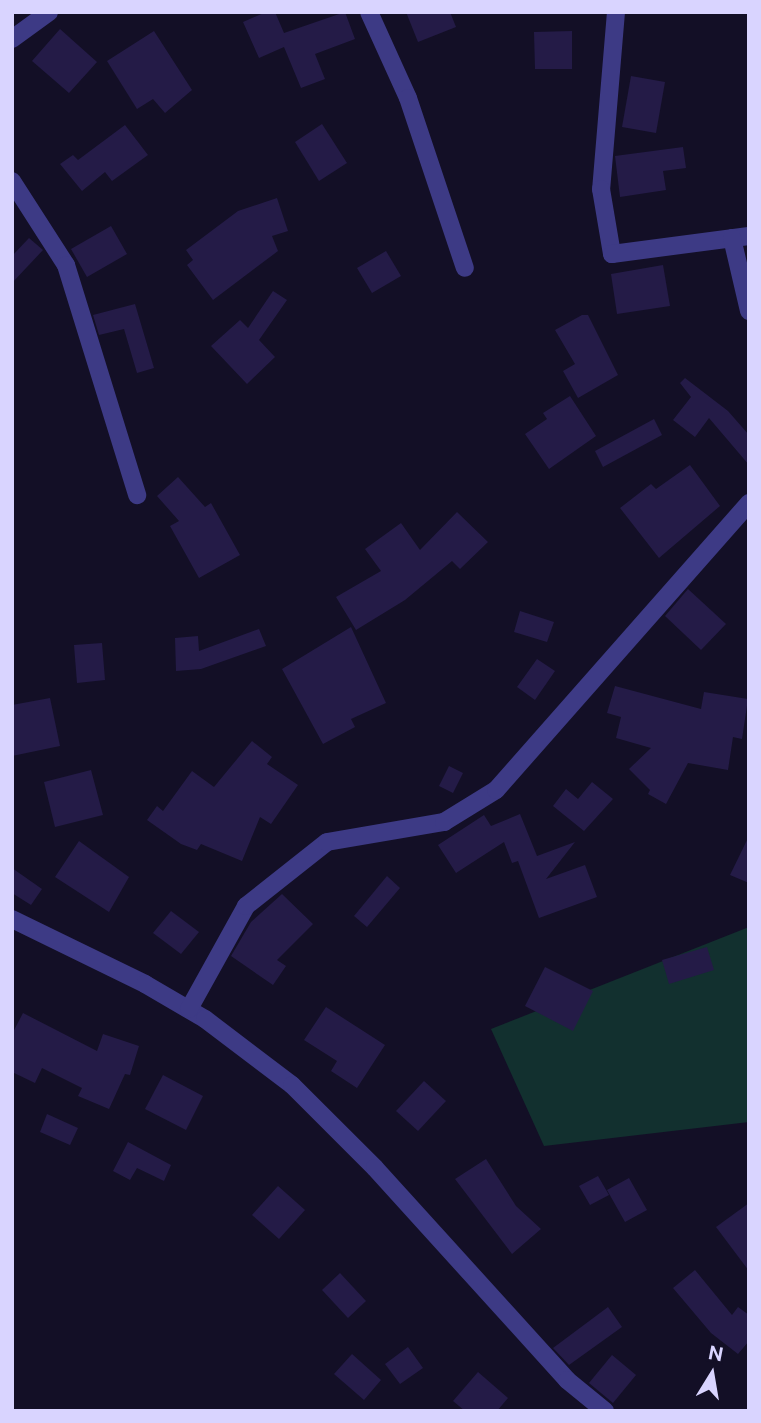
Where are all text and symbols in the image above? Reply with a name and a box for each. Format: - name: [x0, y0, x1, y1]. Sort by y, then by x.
- north arrow: [677, 1339, 747, 1409]
- text: N: [707, 1341, 725, 1366]

